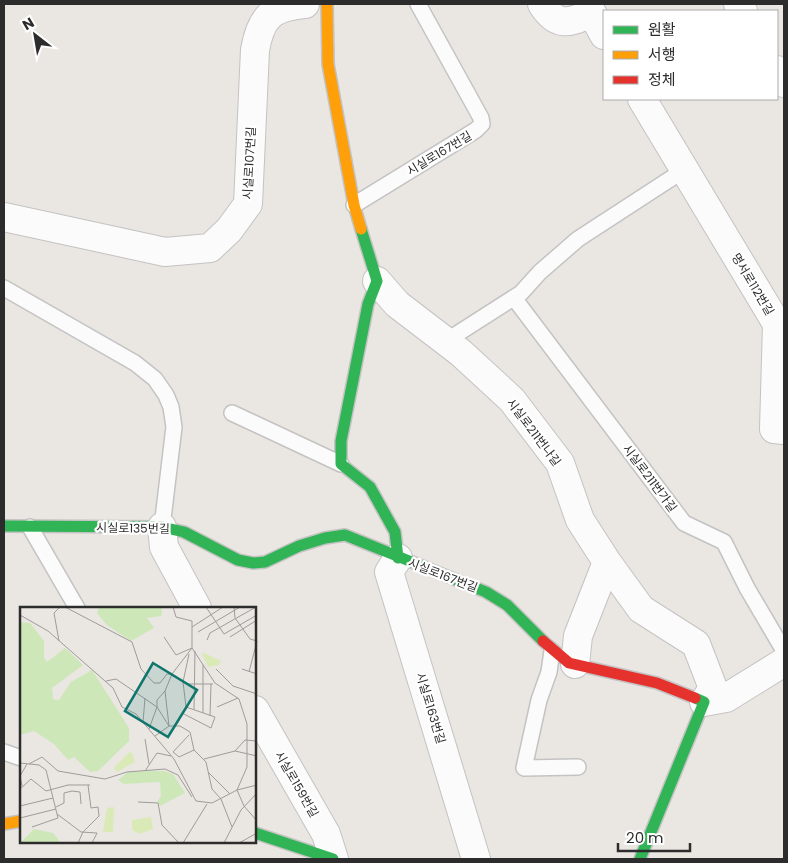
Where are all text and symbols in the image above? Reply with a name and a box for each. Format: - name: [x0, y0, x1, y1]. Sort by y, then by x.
- north arrow: [10, 10, 60, 60]
- legend: [603, 10, 778, 100]
- text: N: [19, 13, 38, 35]
- text: 원활: [648, 19, 676, 40]
- text: 서행: [648, 44, 676, 65]
- text: 정체: [648, 69, 676, 90]
- street label: 시실로107번길: [239, 126, 259, 200]
- street label: 시실로167번길: [403, 127, 475, 179]
- street label: 명서로112번길: [728, 250, 778, 318]
- street label: 시실로211번나길: [503, 395, 565, 469]
- street label: 시실로211번가길: [619, 441, 681, 515]
- street label: 시실로135번길: [96, 519, 170, 537]
- street label: 시실로167번길: [406, 554, 480, 596]
- inset map: [20, 607, 256, 843]
- street label: 시실로163번길: [412, 670, 450, 746]
- street label: 시실로159번길: [271, 748, 323, 820]
- scale bar: [618, 820, 690, 852]
- text: 20 m: [626, 827, 664, 848]

